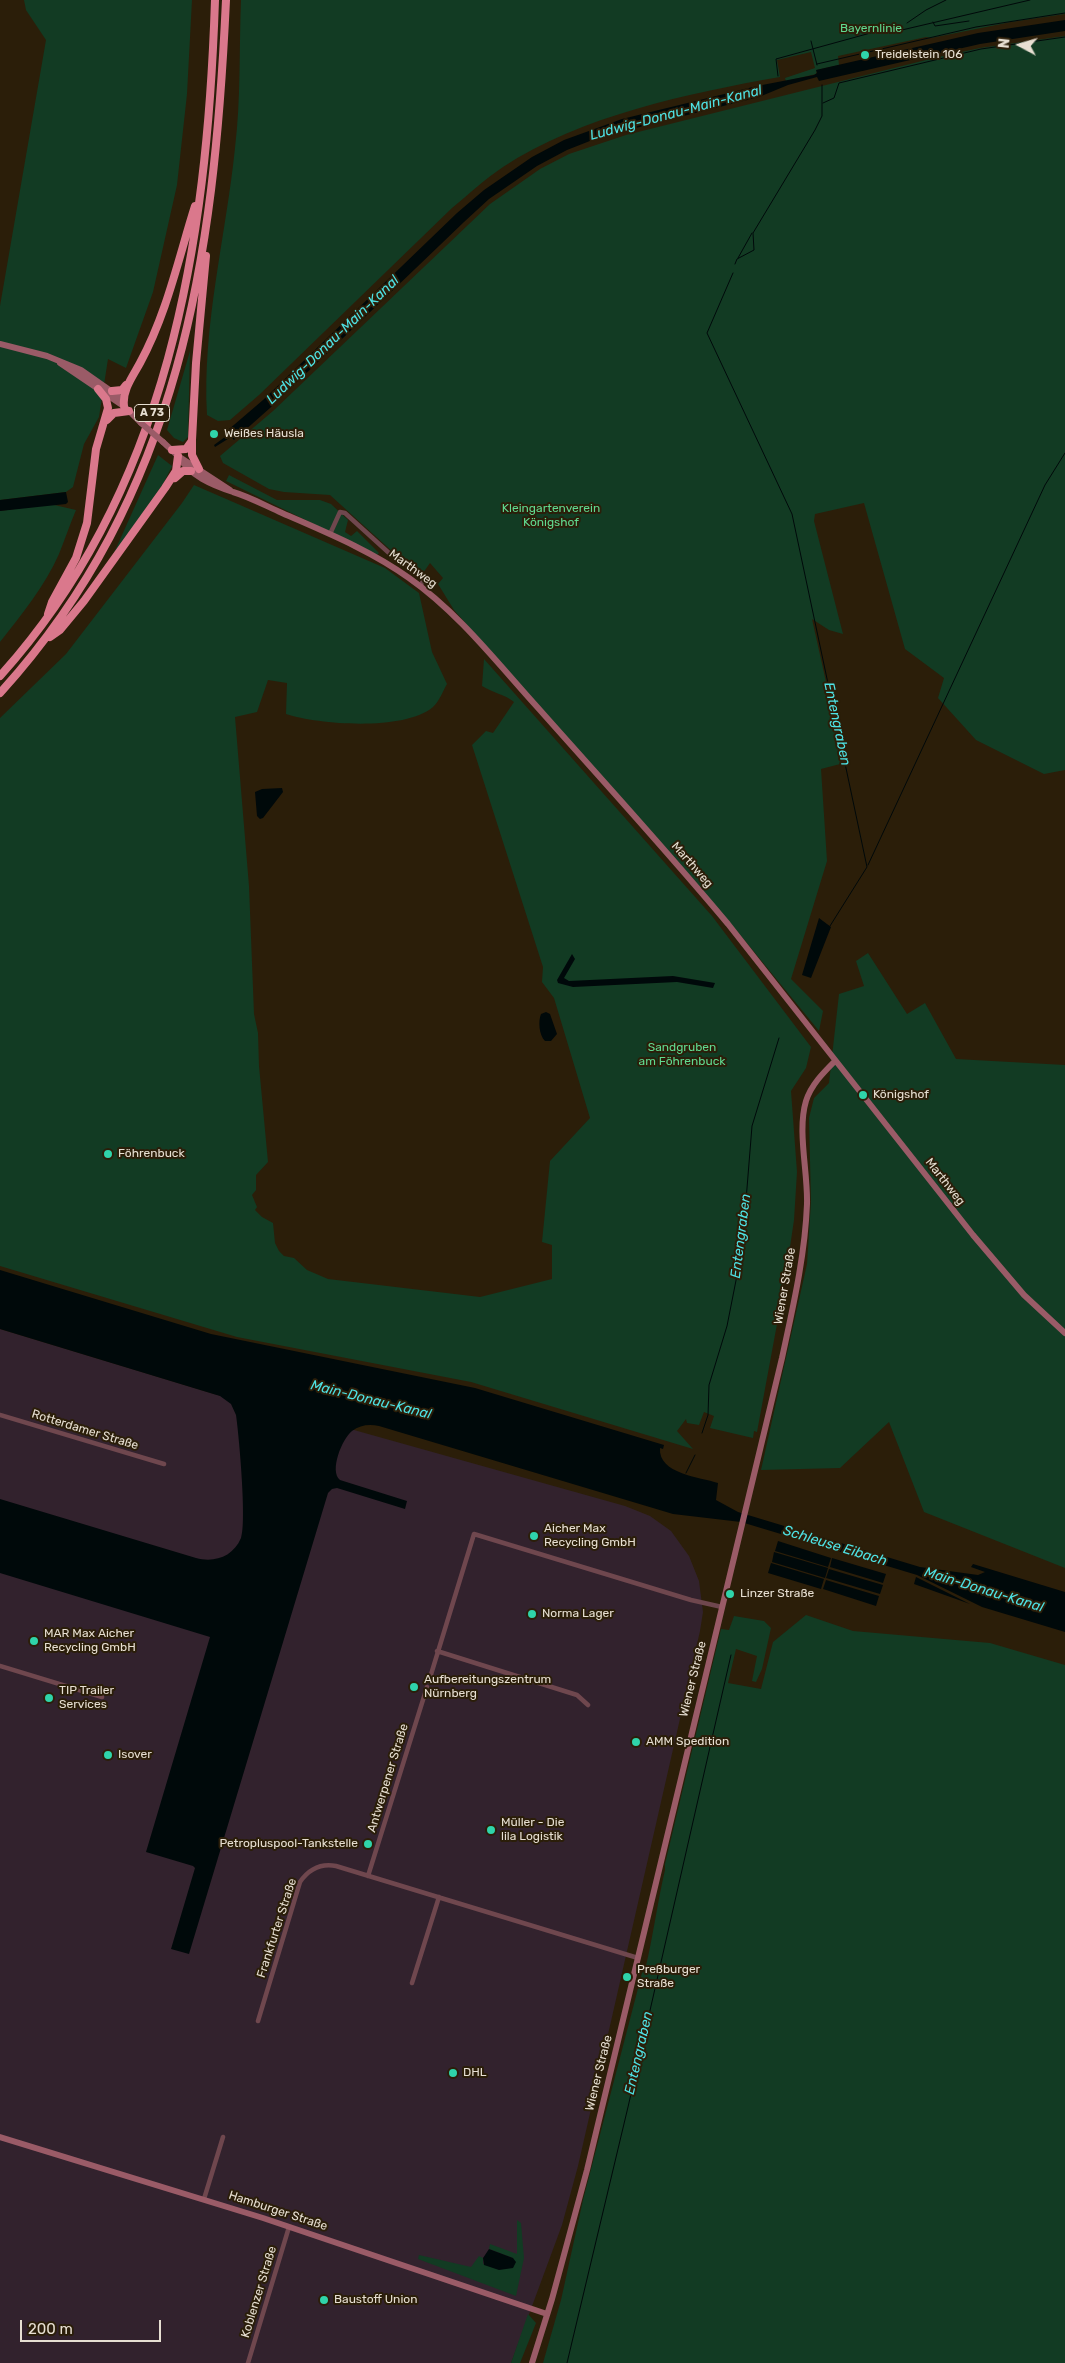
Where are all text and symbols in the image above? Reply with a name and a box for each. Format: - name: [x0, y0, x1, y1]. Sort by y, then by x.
- north arrow: [995, 20, 1045, 70]
- park label: Bayernlinie: [840, 22, 902, 36]
- text: N: [996, 37, 1014, 49]
- place label: Treidelstein 106: [875, 48, 962, 62]
- marker: Treidelstein 106: [859, 49, 871, 61]
- water label: Ludwig-Donau-Main-Kanal: [588, 82, 764, 144]
- water label: Ludwig-Donau-Main-Kanal: [263, 272, 403, 408]
- road number: A 73: [134, 404, 170, 422]
- place label: Weißes Häusla: [224, 427, 304, 441]
- marker: Weißes Häusla: [208, 428, 220, 440]
- park label: Kleingartenverein Königshof: [502, 502, 600, 530]
- street label: Marthweg: [386, 547, 440, 591]
- water label: Entengraben: [820, 681, 854, 767]
- street label: Marthweg: [668, 839, 716, 891]
- park label: Sandgruben am Föhrenbuck: [639, 1041, 725, 1069]
- place label: Königshof: [873, 1088, 929, 1102]
- marker: Königshof: [857, 1089, 869, 1101]
- place label: Föhrenbuck: [118, 1147, 185, 1161]
- marker: Föhrenbuck: [102, 1148, 114, 1160]
- street label: Marthweg: [922, 1156, 968, 1208]
- water label: Entengraben: [727, 1193, 755, 1279]
- street label: Wiener Straße: [771, 1246, 799, 1326]
- water label: Main-Donau-Kanal: [309, 1377, 433, 1423]
- street label: Rotterdamer Straße: [30, 1407, 140, 1453]
- place label: Aicher Max Recycling GmbH: [544, 1522, 636, 1550]
- water label: Schleuse Eibach: [781, 1522, 889, 1570]
- marker: Aicher Max Recycling GmbH: [528, 1530, 540, 1542]
- water label: Main-Donau-Kanal: [922, 1564, 1046, 1616]
- place label: Linzer Straße: [740, 1587, 814, 1601]
- marker: Linzer Straße: [724, 1588, 736, 1600]
- place label: Norma Lager: [542, 1607, 614, 1621]
- marker: Norma Lager: [526, 1608, 538, 1620]
- place label: MAR Max Aicher Recycling GmbH: [44, 1627, 136, 1655]
- marker: MAR Max Aicher Recycling GmbH: [28, 1635, 40, 1647]
- street label: Wiener Straße: [677, 1640, 709, 1718]
- place label: Aufbereitungszentrum Nürnberg: [424, 1673, 551, 1701]
- marker: Aufbereitungszentrum Nürnberg: [408, 1681, 420, 1693]
- place label: TIP Trailer Services: [59, 1684, 114, 1712]
- marker: TIP Trailer Services: [43, 1692, 55, 1704]
- street label: Antwerpener Straße: [365, 1722, 411, 1834]
- place label: AMM Spedition: [646, 1735, 729, 1749]
- marker: AMM Spedition: [630, 1736, 642, 1748]
- place label: Isover: [118, 1748, 152, 1762]
- marker: Isover: [102, 1749, 114, 1761]
- place label: Müller - Die lila Logistik: [501, 1816, 564, 1844]
- marker: Müller - Die lila Logistik: [485, 1824, 497, 1836]
- place label: Petropluspool-Tankstelle: [219, 1837, 358, 1851]
- marker: Petropluspool-Tankstelle: [362, 1838, 374, 1850]
- street label: Frankfurter Straße: [254, 1876, 300, 1980]
- place label: Preßburger Straße: [637, 1963, 700, 1991]
- marker: Preßburger Straße: [621, 1971, 633, 1983]
- water label: Entengraben: [621, 2010, 657, 2096]
- street label: Wiener Straße: [583, 2034, 615, 2112]
- place label: DHL: [463, 2066, 487, 2080]
- marker: DHL: [447, 2067, 459, 2079]
- street label: Hamburger Straße: [227, 2188, 329, 2234]
- street label: Koblenzer Straße: [238, 2244, 280, 2340]
- place label: Baustoff Union: [334, 2293, 417, 2307]
- marker: Baustoff Union: [318, 2294, 330, 2306]
- scale bar: [22, 2310, 164, 2342]
- text: 200 m: [28, 2320, 73, 2338]

